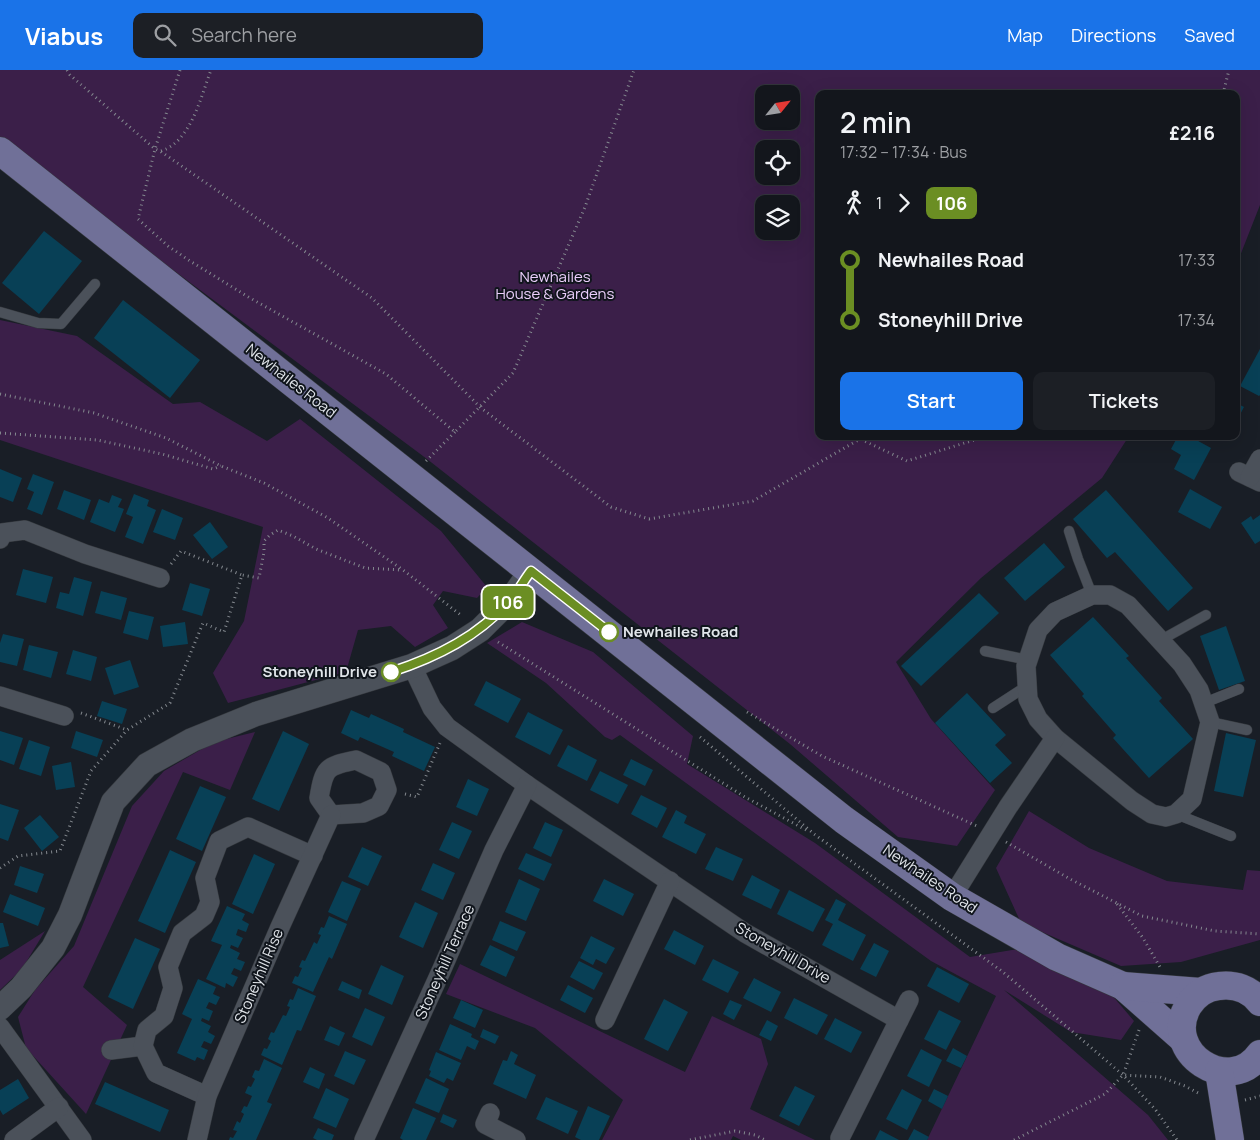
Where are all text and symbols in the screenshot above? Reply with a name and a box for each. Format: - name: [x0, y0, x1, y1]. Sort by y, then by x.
- search box: [133, 13, 483, 58]
- text: Viabus: [25, 19, 103, 52]
- icon: search: [151, 21, 179, 49]
- text: Search here: [191, 22, 297, 48]
- text: Map: [1007, 23, 1043, 47]
- text: Directions: [1071, 23, 1156, 47]
- text: Saved: [1184, 23, 1235, 47]
- north arrow: [755, 85, 800, 130]
- map controls: [755, 85, 800, 240]
- text: 2 min: [840, 103, 911, 141]
- text: £2.16: [1169, 120, 1215, 146]
- button: locate: [755, 140, 800, 185]
- text: 17:32 – 17:34 · Bus: [840, 141, 967, 163]
- icon: walk: [840, 189, 868, 217]
- icon: forward: [890, 189, 918, 217]
- text: 106: [936, 191, 967, 215]
- text: 1: [876, 192, 882, 214]
- button: layers: [755, 195, 800, 240]
- text: Newhailes Road: [878, 247, 1024, 273]
- text: 17:33: [1178, 249, 1215, 271]
- park label: Newhailes House & Gardens: [496, 266, 615, 304]
- text: Stoneyhill Drive: [878, 307, 1023, 333]
- text: 17:34: [1178, 309, 1215, 331]
- street label: Newhailes Road: [242, 339, 341, 423]
- button: Start: [840, 372, 1023, 430]
- button: Tickets: [1033, 372, 1215, 430]
- line badge: 106: [479, 586, 537, 618]
- text: 106: [493, 590, 523, 614]
- place label: Newhailes Road: [623, 621, 738, 642]
- marker: Newhailes Road: [599, 622, 619, 642]
- place label: Stoneyhill Drive: [263, 661, 377, 682]
- marker: Stoneyhill Drive: [381, 662, 401, 682]
- street label: Newhailes Road: [879, 839, 982, 918]
- street label: Stoneyhill Terrace: [410, 901, 479, 1023]
- street label: Stoneyhill Drive: [732, 917, 835, 988]
- street label: Stoneyhill Rise: [229, 925, 288, 1027]

